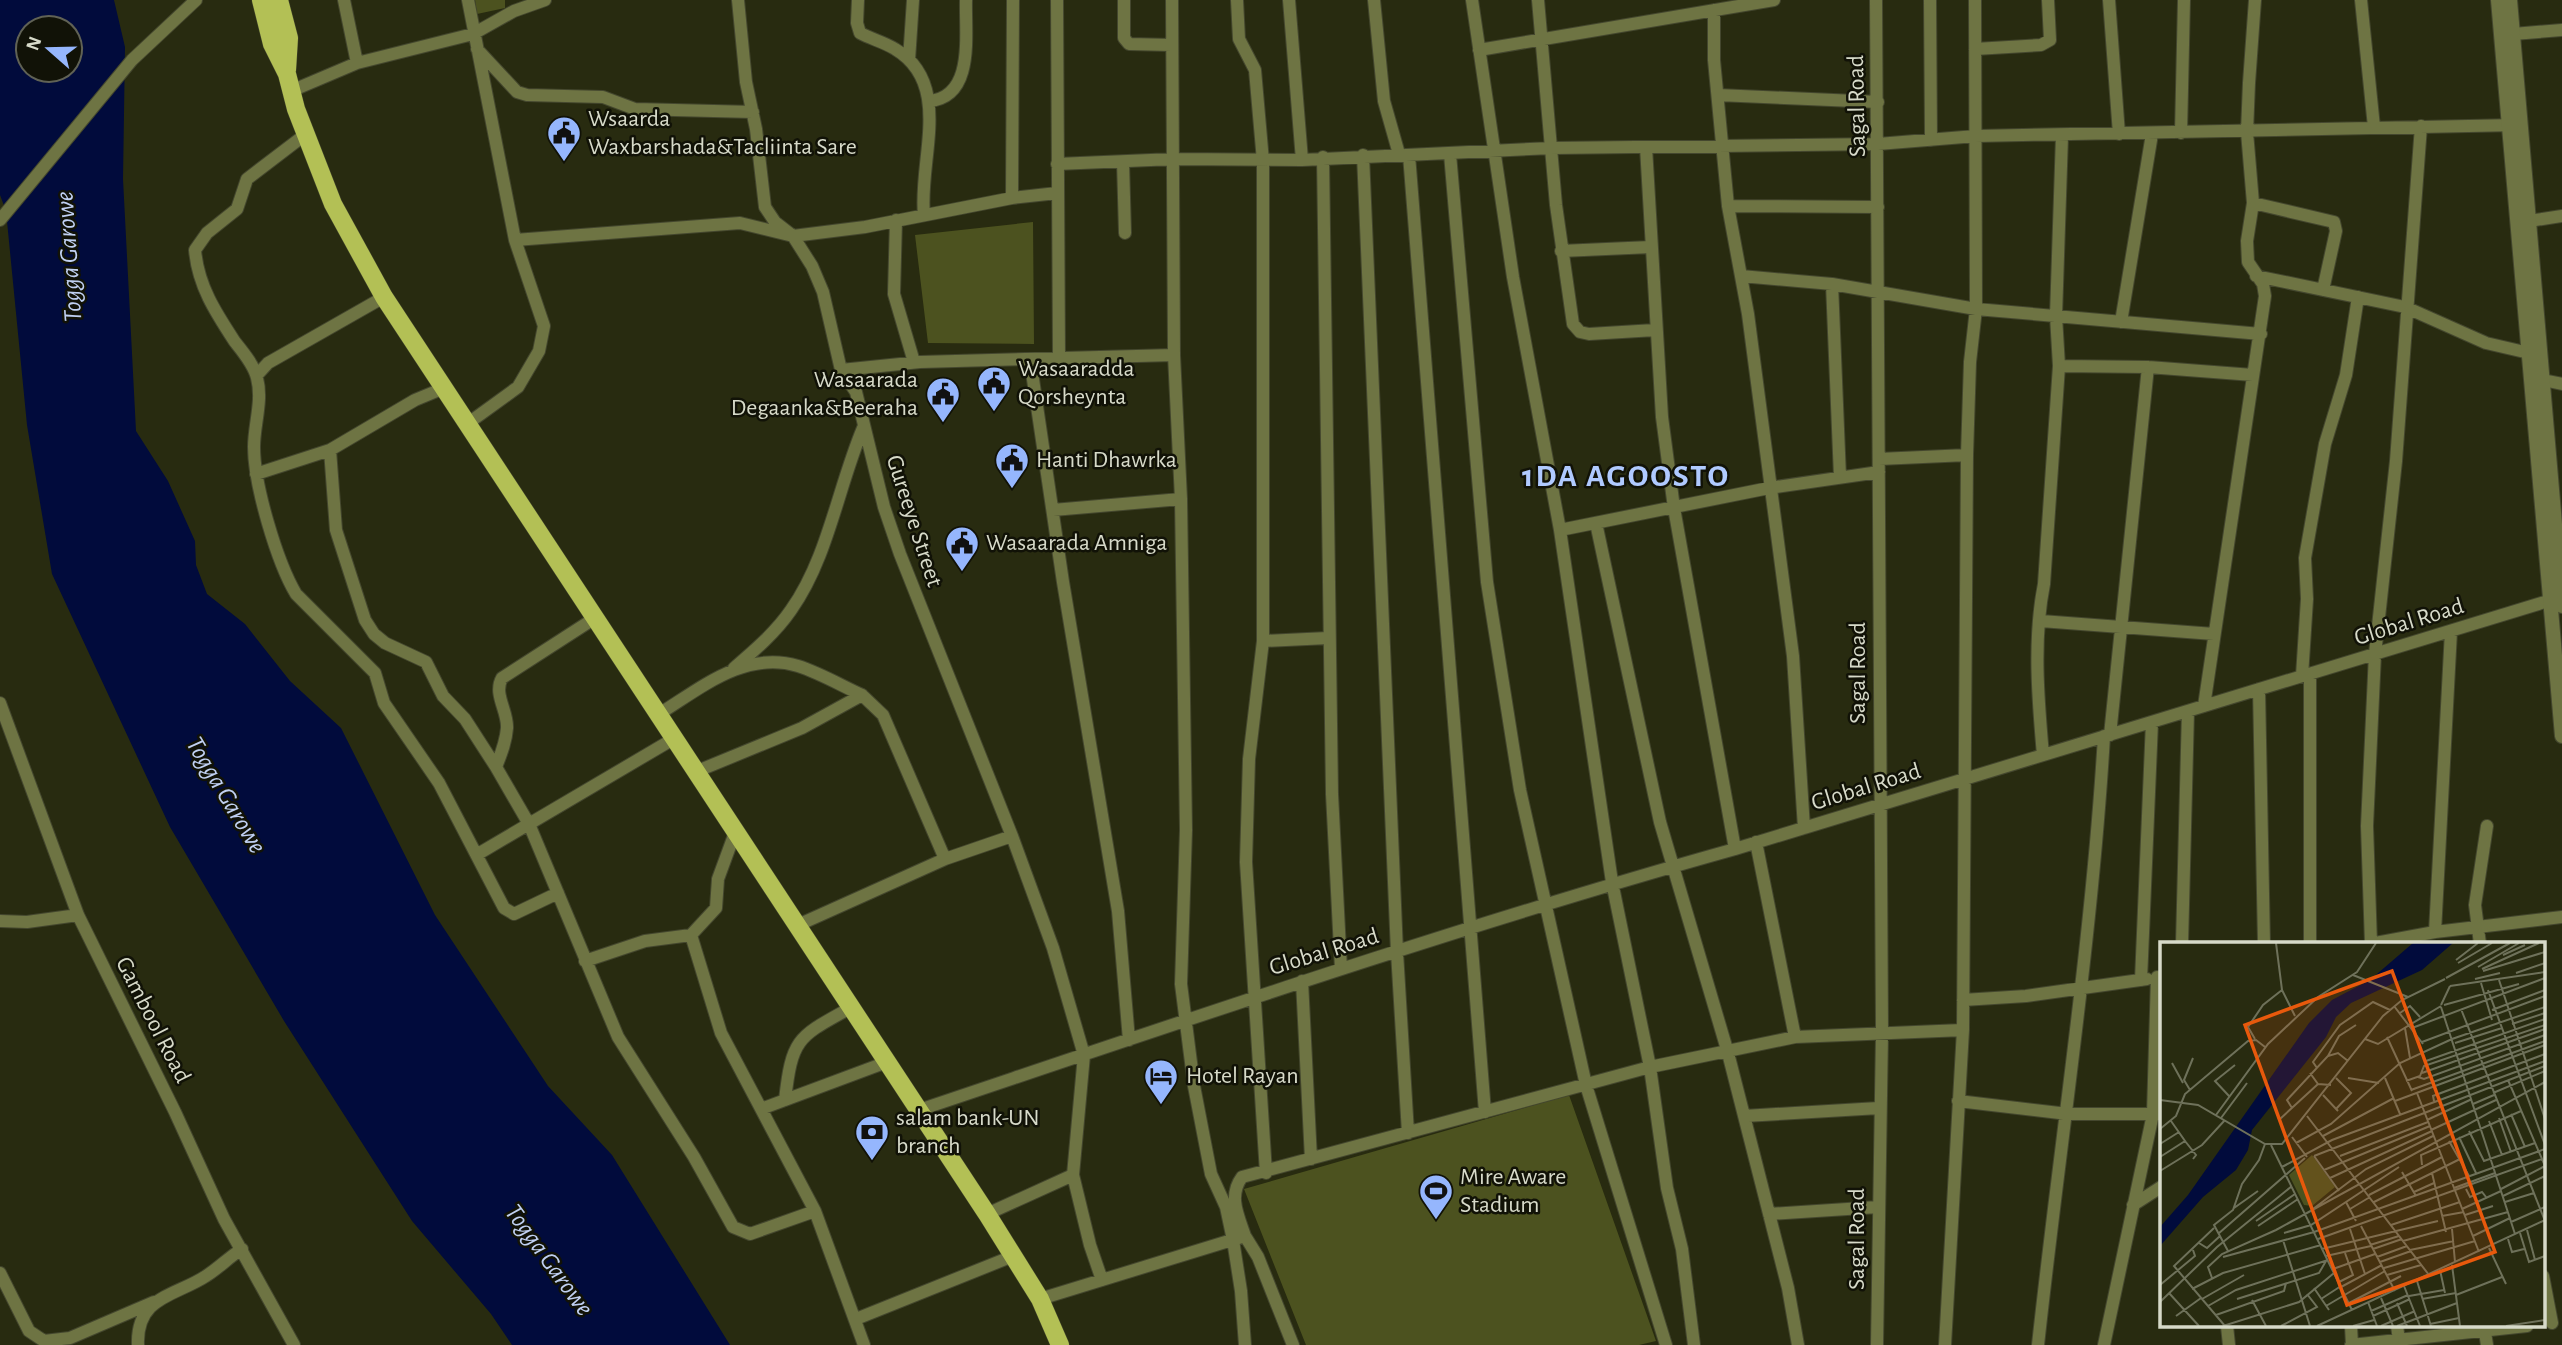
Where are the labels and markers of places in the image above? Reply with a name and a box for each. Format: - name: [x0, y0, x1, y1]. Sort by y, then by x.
- place label: Wsaarda Waxbarshada&Tacliinta Sare: [588, 107, 857, 159]
- public building icon: Wsaarda Waxbarshada&Tacliinta Sare: [545, 114, 583, 163]
- place label: Wasaaradda Qorsheynta: [1018, 357, 1135, 409]
- public building icon: Wasaaradda Qorsheynta: [975, 364, 1013, 413]
- place label: Wasaarada Degaanka&Beeraha: [731, 368, 918, 420]
- public building icon: Wasaarada Degaanka&Beeraha: [924, 375, 962, 424]
- public building icon: Hanti Dhawrka: [993, 441, 1031, 490]
- place label: Hanti Dhawrka: [1036, 448, 1177, 472]
- public building icon: Wasaarada Amniga: [943, 524, 981, 573]
- place label: Wasaarada Amniga: [986, 531, 1167, 555]
- hotel icon: Hotel Rayan: [1142, 1057, 1180, 1106]
- place label: Hotel Rayan: [1186, 1064, 1299, 1088]
- place label: salam bank-UN branch: [896, 1106, 1040, 1158]
- bank icon: salam bank-UN branch: [853, 1113, 891, 1162]
- place label: Mire Aware Stadium: [1460, 1165, 1566, 1217]
- sports icon: Mire Aware Stadium: [1417, 1172, 1455, 1221]

